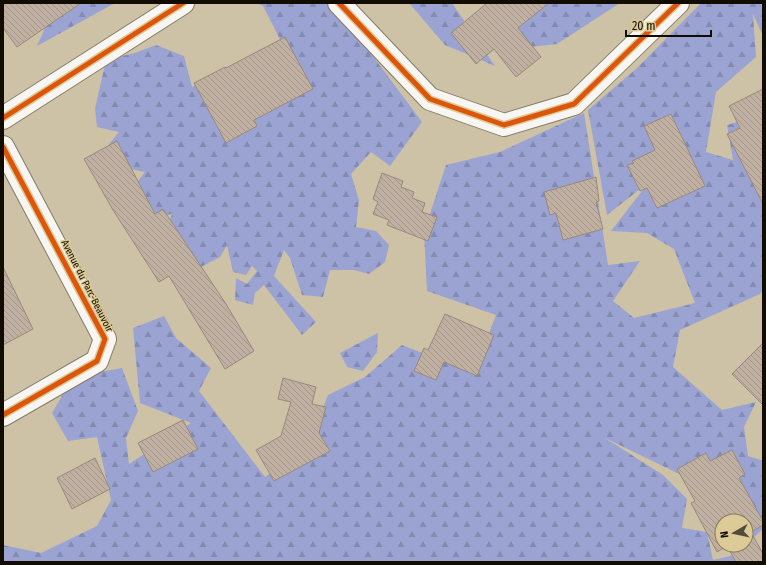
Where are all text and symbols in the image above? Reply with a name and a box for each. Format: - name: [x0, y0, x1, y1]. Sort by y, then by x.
- scale bar: [626, 12, 711, 38]
- text: 20 m: [632, 19, 656, 33]
- street label: Avenue du Parc-Beauvoir: [59, 238, 116, 335]
- north arrow: [714, 513, 754, 553]
- text: N: [718, 530, 732, 539]

